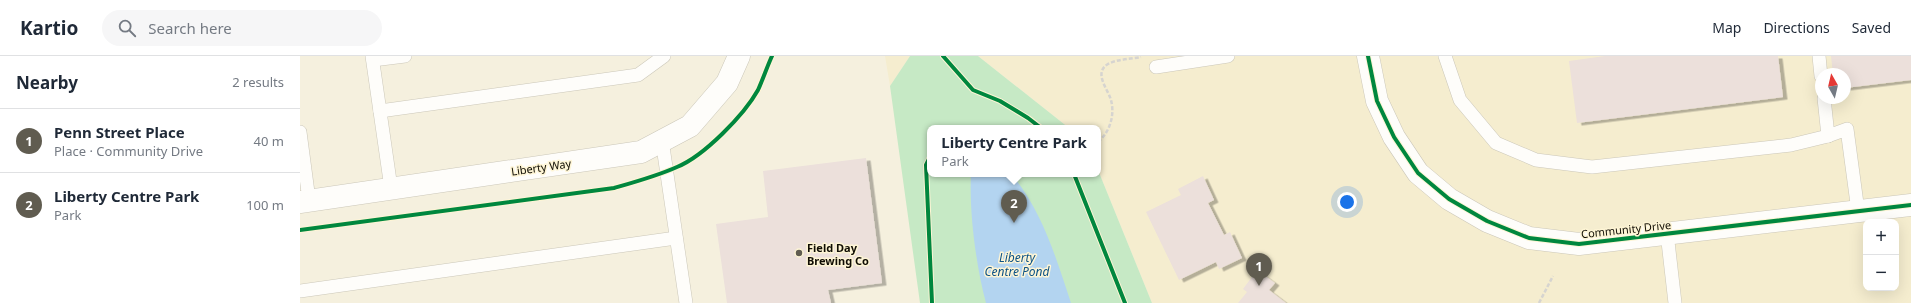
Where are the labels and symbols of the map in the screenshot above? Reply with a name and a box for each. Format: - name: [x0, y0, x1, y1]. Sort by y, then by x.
- north arrow: [1815, 68, 1851, 104]
- street label: Liberty Way: [510, 155, 572, 179]
- pin: 2: [1001, 190, 1027, 223]
- your location: [1337, 192, 1357, 212]
- street label: Community Drive: [1580, 217, 1672, 241]
- place label: Field Day Brewing Co: [807, 240, 869, 268]
- marker: Field Day Brewing Co: [794, 248, 804, 258]
- water label: Liberty Centre Pond: [984, 249, 1051, 280]
- pin: 1: [1246, 253, 1272, 286]

